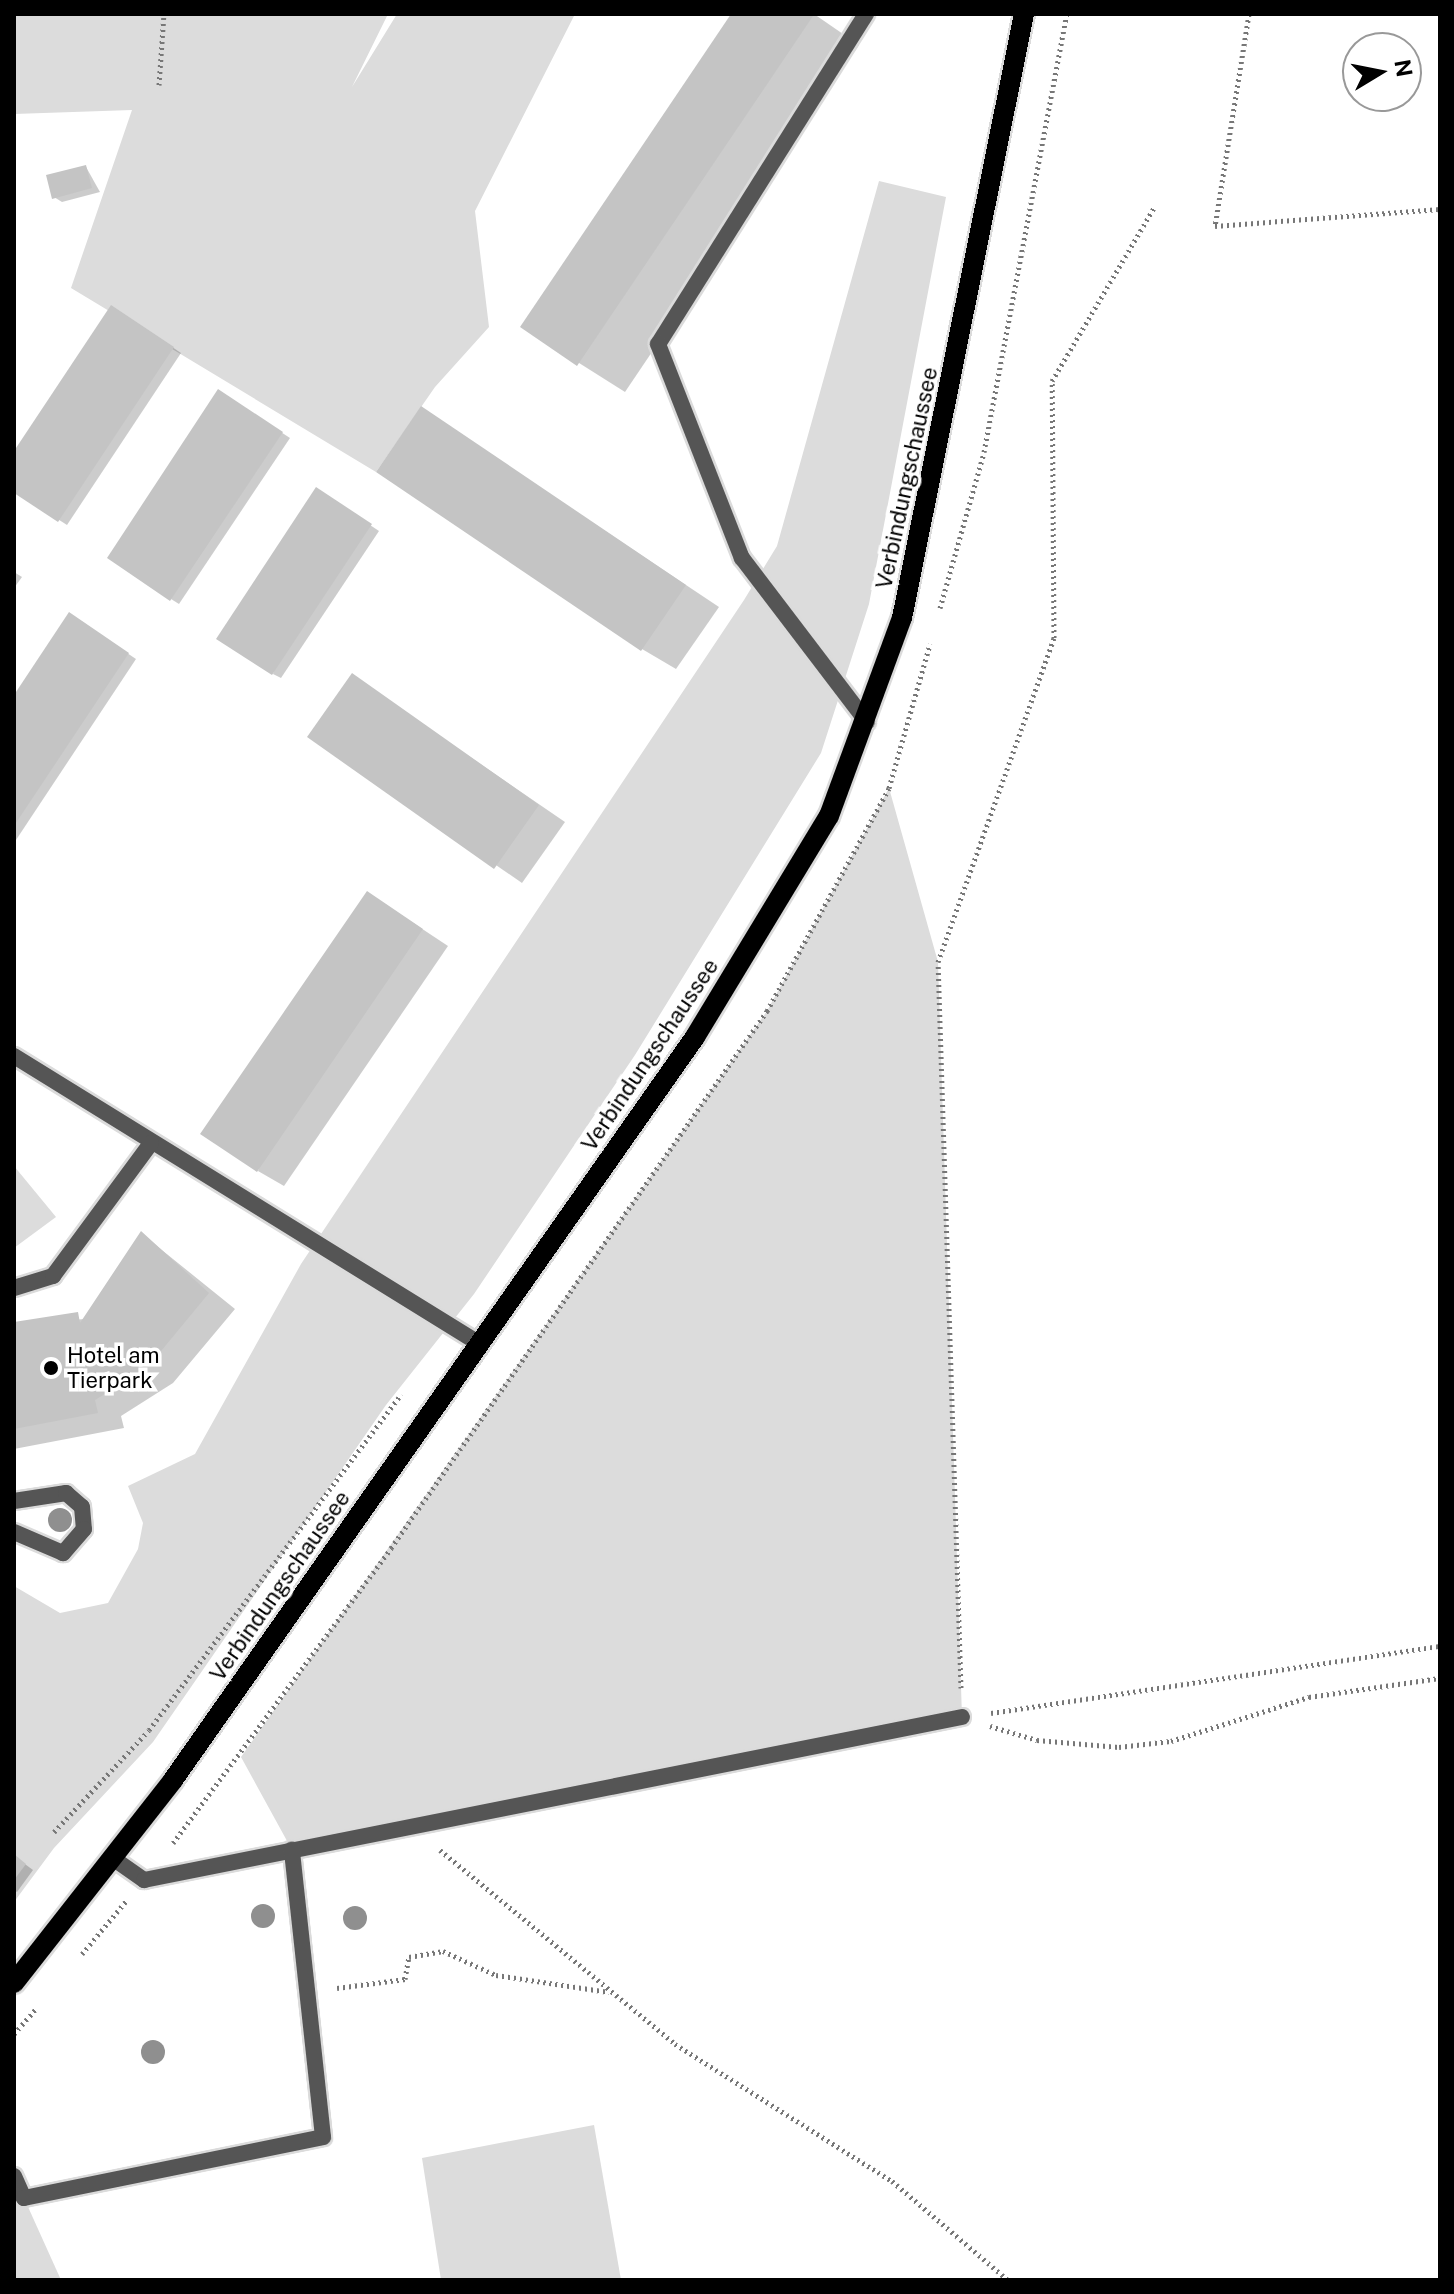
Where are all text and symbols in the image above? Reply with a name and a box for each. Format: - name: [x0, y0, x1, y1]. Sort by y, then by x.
- north arrow: [1342, 32, 1422, 112]
- text: N: [1389, 57, 1418, 79]
- street label: Verbindungschaussee: [871, 365, 943, 591]
- street label: Verbindungschaussee: [576, 954, 724, 1156]
- place label: Hotel am Tierpark: [67, 1342, 160, 1394]
- marker: Hotel am Tierpark: [42, 1359, 60, 1377]
- street label: Verbindungschaussee: [204, 1486, 356, 1686]

